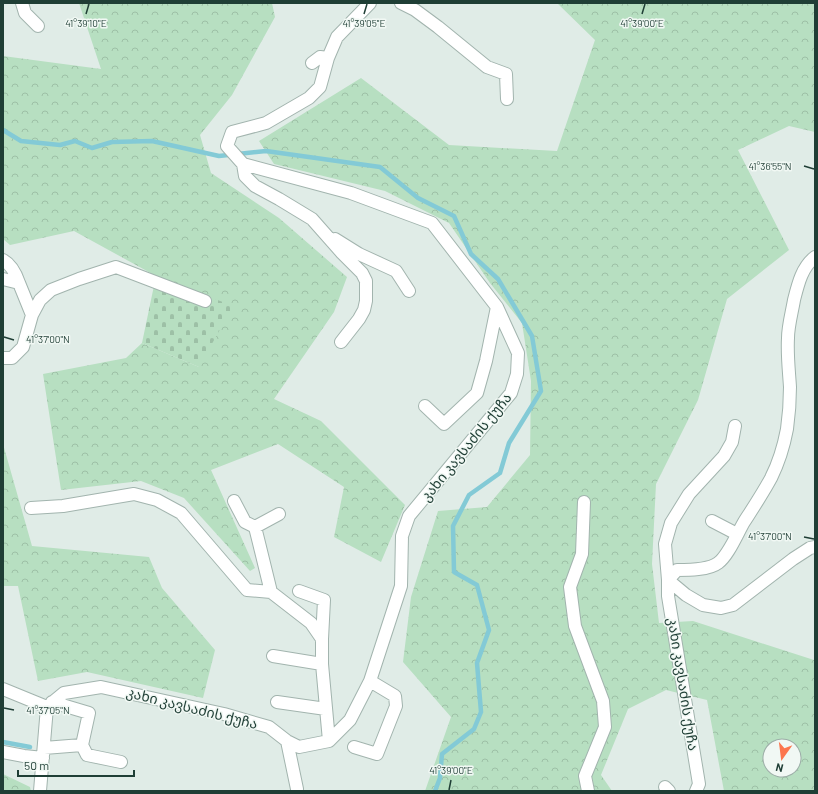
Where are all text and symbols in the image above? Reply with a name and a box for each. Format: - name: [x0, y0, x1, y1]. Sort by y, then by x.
- text: 41°39'10"E: [65, 17, 107, 29]
- text: 41°39'05"E: [342, 17, 386, 29]
- text: 41°39'00"E: [620, 17, 664, 29]
- text: 41°36'55"N: [748, 160, 792, 172]
- text: 41°37'00"N: [26, 333, 70, 345]
- street label: კახი კავსაძის ქუჩა: [417, 389, 515, 505]
- text: 41°37'00"N: [748, 530, 792, 542]
- street label: კახი კავსაძის ქუჩა: [664, 616, 702, 752]
- street label: კახი კავსაძის ქუჩა: [124, 683, 260, 733]
- text: 41°37'05"N: [26, 704, 70, 716]
- north arrow: [762, 738, 802, 778]
- scale bar: [18, 752, 134, 778]
- text: 50 m: [24, 758, 49, 772]
- text: N: [774, 761, 785, 775]
- text: 41°39'00"E: [429, 764, 473, 776]

